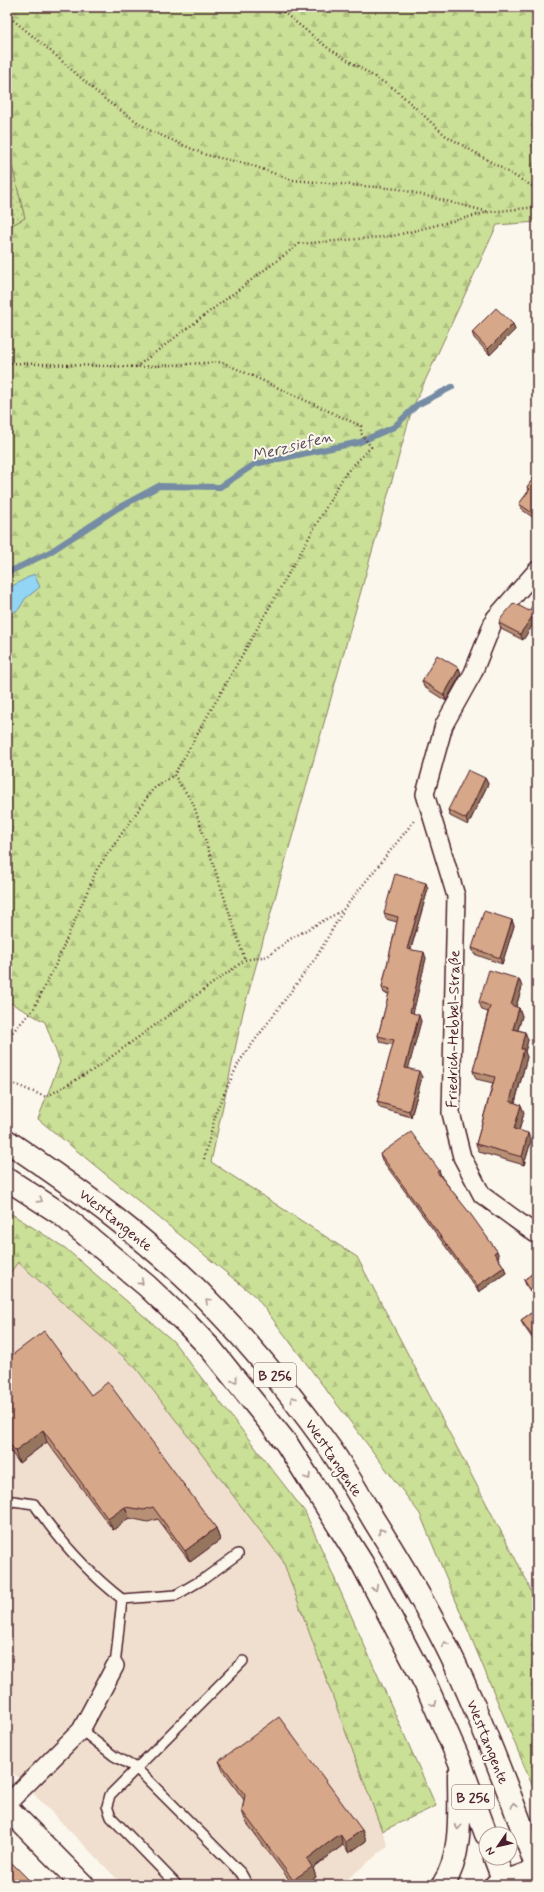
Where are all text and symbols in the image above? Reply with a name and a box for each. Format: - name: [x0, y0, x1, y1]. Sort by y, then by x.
- water label: Merzsiefen: [250, 426, 335, 467]
- street label: Friedrich-Hebbel-Straße: [443, 950, 465, 1108]
- street label: Westtangente: [74, 1185, 156, 1257]
- one-way arrow: [36, 1196, 43, 1203]
- one-way arrow: [137, 1277, 144, 1284]
- one-way arrow: [205, 1298, 213, 1306]
- road number: B 256: [254, 1363, 296, 1387]
- one-way arrow: [231, 1375, 238, 1382]
- one-way arrow: [291, 1397, 298, 1404]
- street label: Westtangente: [299, 1416, 366, 1502]
- one-way arrow: [303, 1473, 311, 1480]
- one-way arrow: [379, 1528, 386, 1535]
- one-way arrow: [371, 1584, 378, 1591]
- one-way arrow: [442, 1640, 450, 1648]
- street label: Westtangente: [460, 1697, 513, 1788]
- one-way arrow: [429, 1699, 437, 1707]
- road number: B 256: [452, 1785, 494, 1809]
- one-way arrow: [510, 1802, 518, 1809]
- one-way arrow: [453, 1824, 462, 1830]
- north arrow: [478, 1826, 518, 1866]
- text: N: [483, 1844, 498, 1858]

